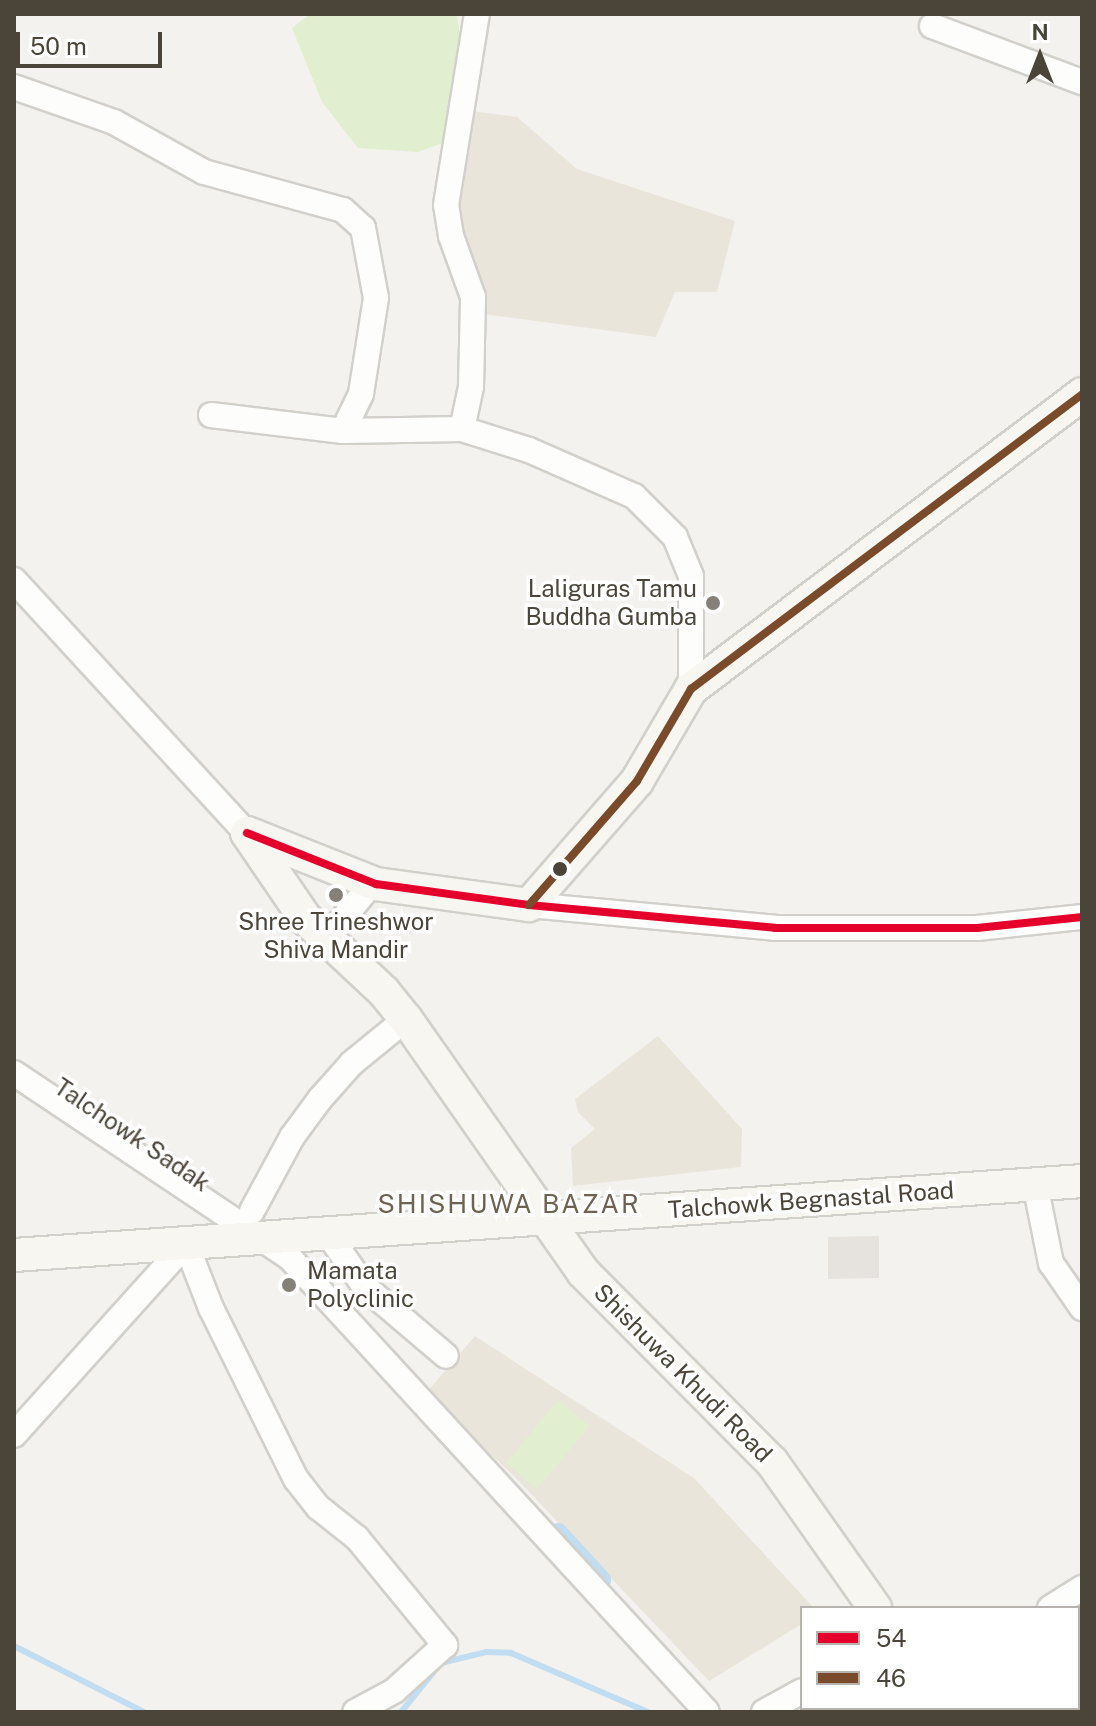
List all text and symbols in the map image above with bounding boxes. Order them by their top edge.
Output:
scale bar [20,16,166,66]
north arrow [1000,16,1080,96]
text: N [1031,19,1049,45]
text: 50 m [30,32,87,60]
place label: Laliguras Tamu Buddha Gumba [525,575,697,631]
marker: Laliguras Tamu Buddha Gumba [704,594,722,612]
unlabelled marker [552,861,568,877]
marker: Shree Trineshwor Shiva Mandir [327,886,345,904]
place label: Shree Trineshwor Shiva Mandir [238,908,434,964]
street label: Talchowk Sadak [49,1072,215,1198]
street label: Talchowk Begnastal Road [667,1176,955,1224]
district label: SHISHUWA BAZAR [377,1188,641,1220]
place label: Mamata Polyclinic [307,1257,414,1313]
marker: Mamata Polyclinic [278,1274,300,1296]
street label: Shishuwa Khudi Road [588,1278,778,1468]
legend [800,1606,1080,1710]
text: 54 [876,1624,906,1652]
text: 46 [876,1664,906,1692]

